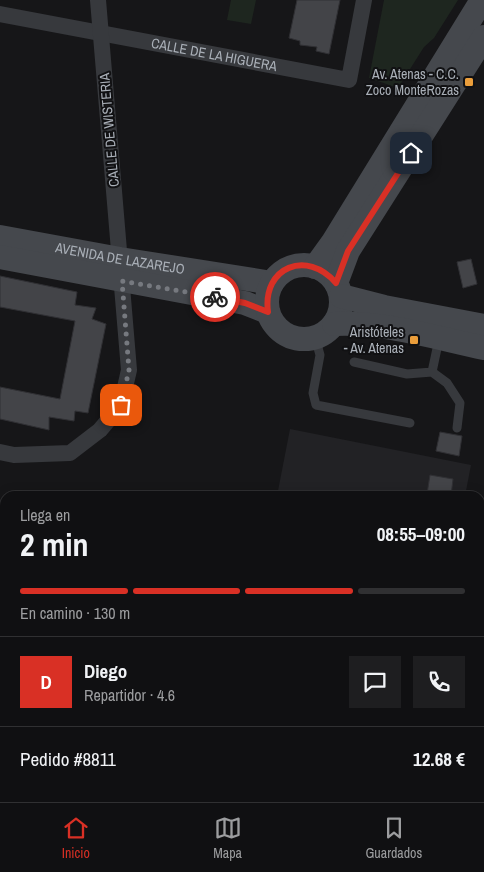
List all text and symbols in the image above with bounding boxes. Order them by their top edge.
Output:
street label: CALLE DE LA HIGUERA [150,34,279,75]
place label: Av. Atenas - C.C. Zoco MonteRozas [366,65,459,99]
street label: CALLE DE WISTERIA [95,72,123,188]
marker: Av. Atenas - C.C. Zoco MonteRozas [463,76,475,88]
pin [390,132,432,174]
icon: home [397,139,425,167]
street label: AVENIDA DE LAZAREJO [53,238,186,278]
courier [190,272,240,322]
icon: bike [201,283,229,311]
place label: Aristóteles - Av. Atenas [344,323,404,357]
marker: Aristóteles - Av. Atenas [408,334,420,346]
pin [100,384,142,426]
icon: bag [107,391,135,419]
text: Llega en [20,504,70,526]
text: 08:55–09:00 [377,521,465,547]
text: 2 min [20,523,89,566]
text: En camino · 130 m [20,602,130,624]
button: chat [349,656,401,708]
button: phone [413,656,465,708]
text: Diego [84,658,127,684]
text: D [40,669,52,695]
text: Repartidor · 4.6 [84,684,175,706]
text: Pedido #8811 [20,746,116,772]
text: 12.68 € [413,746,465,772]
tab: Inicio [62,814,90,862]
tab: Mapa [213,814,242,862]
tab: Guardados [365,814,422,862]

